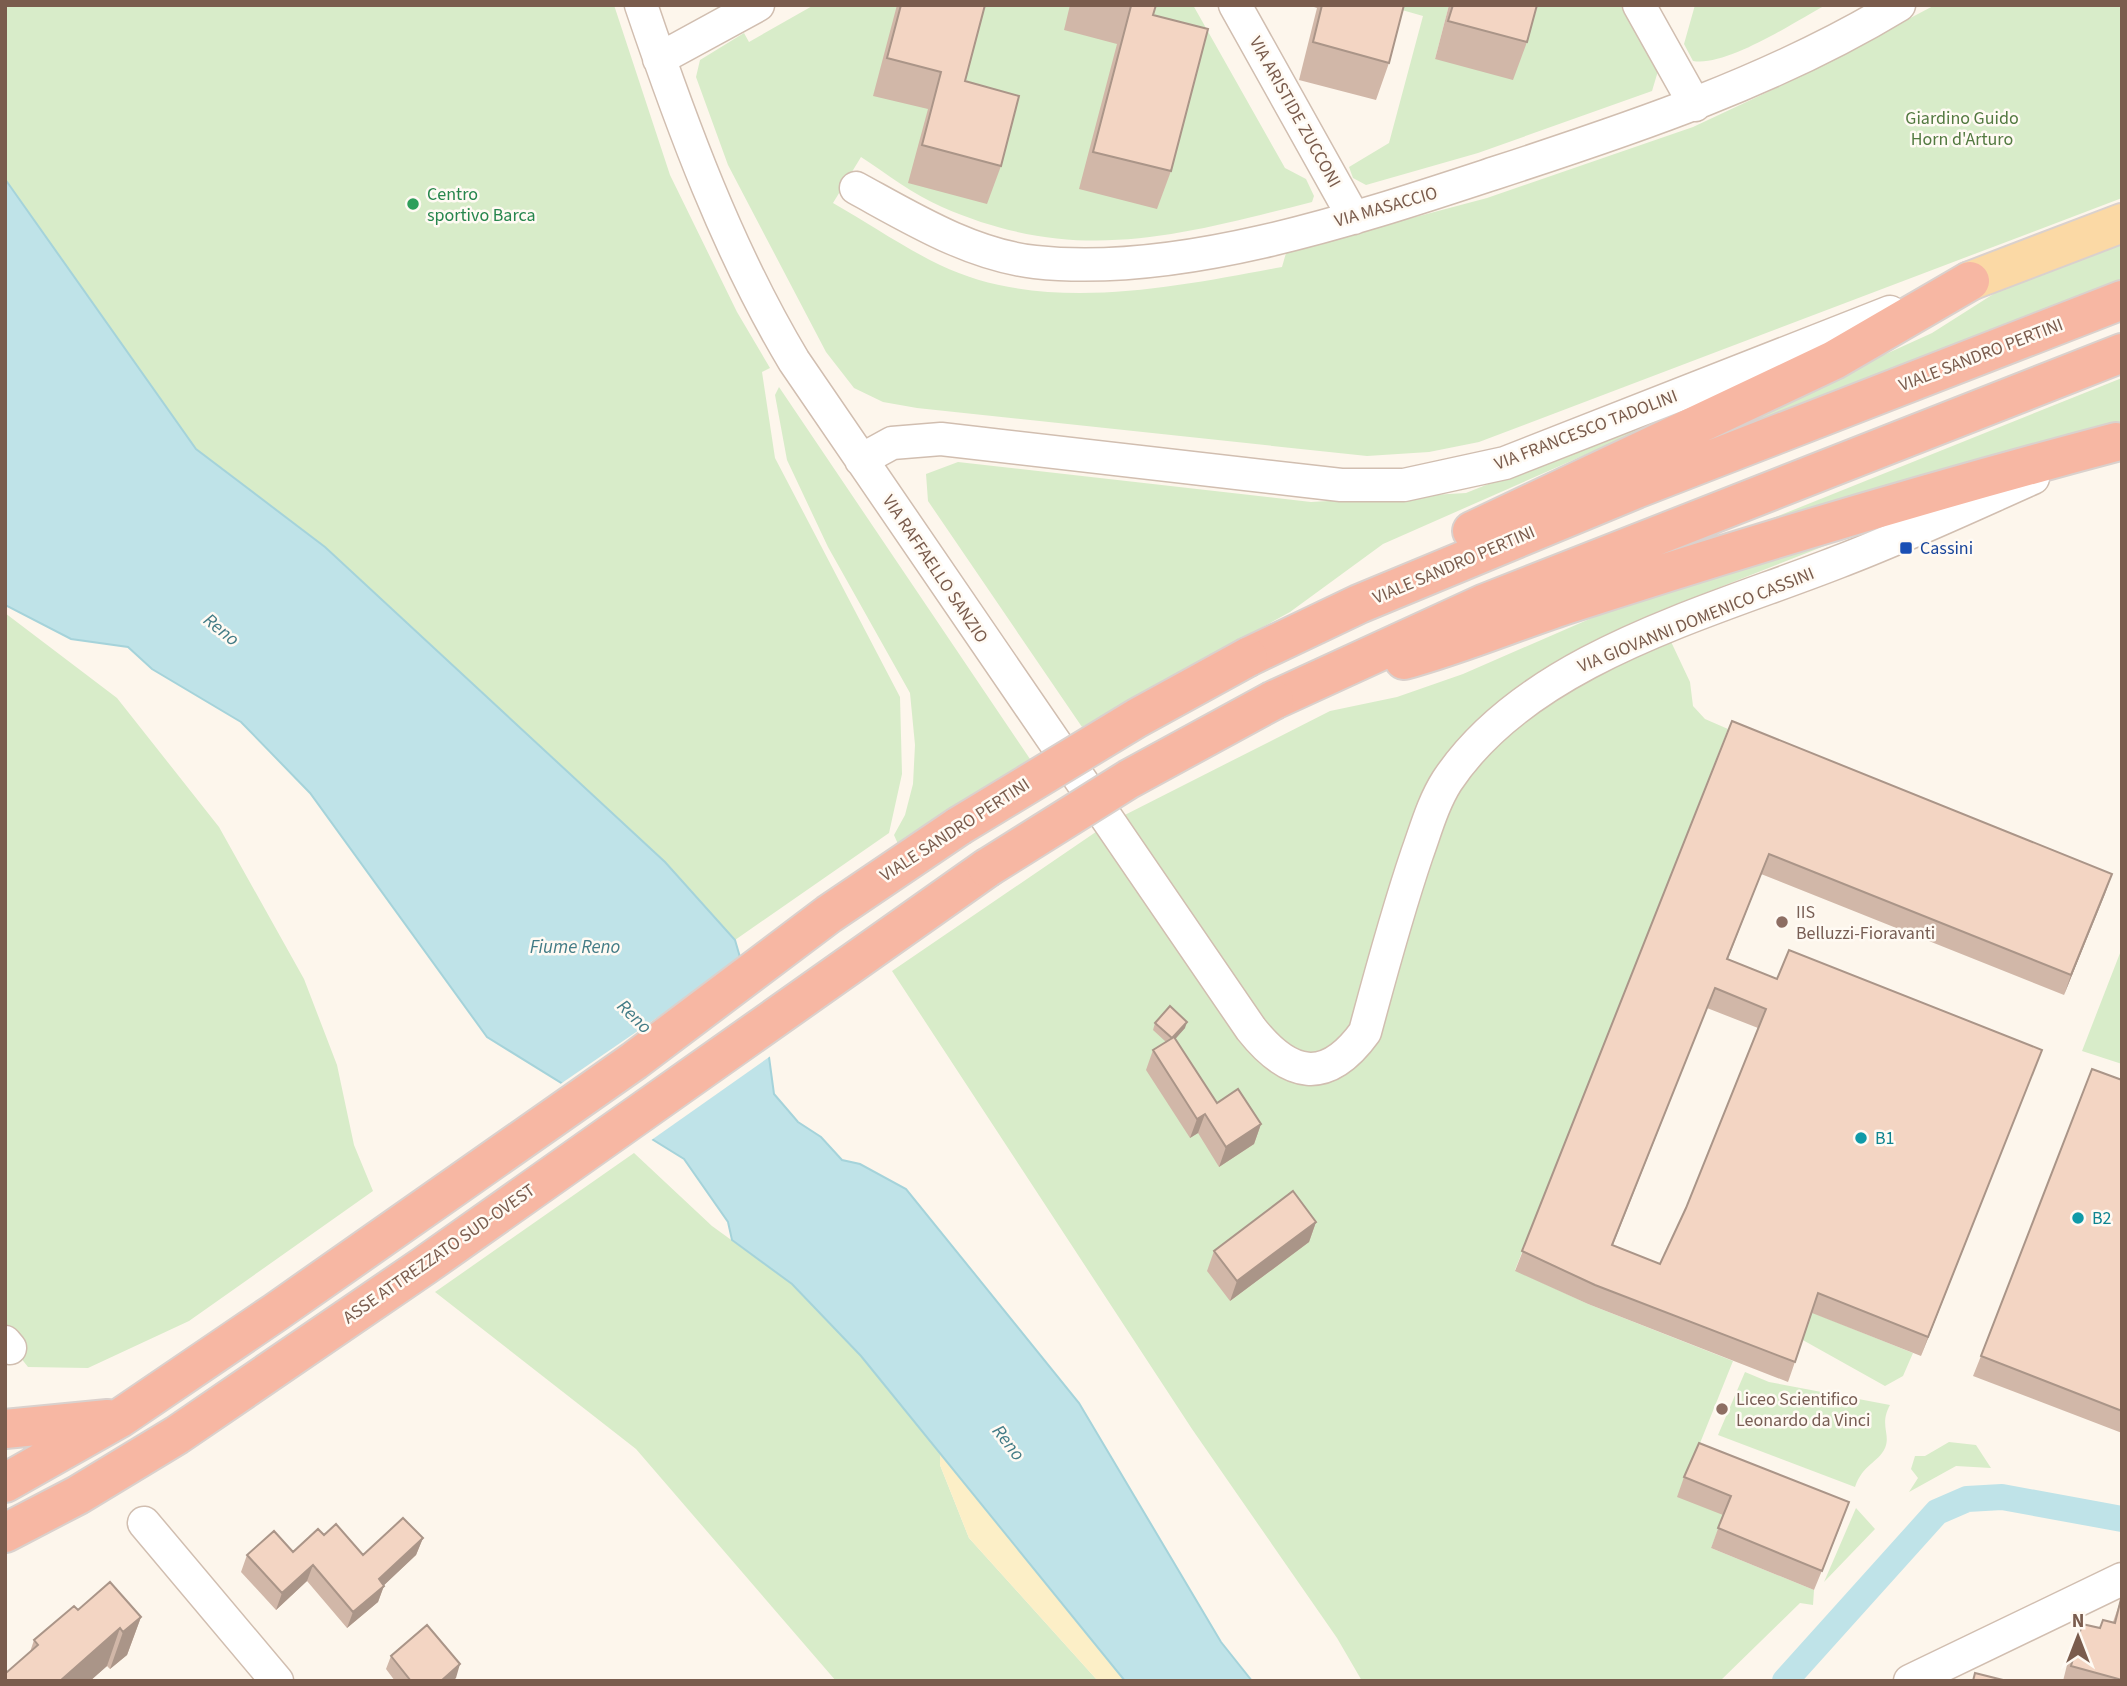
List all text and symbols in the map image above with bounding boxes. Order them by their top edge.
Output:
street label: VIA ARISTIDE ZUCCONI [1243,32,1347,192]
park label: Giardino Guido Horn d'Arturo [1905,106,2019,152]
street label: VIA MASACCIO [1332,180,1441,234]
place label: Centro sportivo Barca [427,182,536,228]
marker: Centro sportivo Barca [405,196,421,212]
street label: VIALE SANDRO PERTINI [1895,312,2067,398]
street label: VIA FRANCESCO TADOLINI [1491,384,1681,476]
street label: VIA RAFFAELLO SANZIO [876,490,994,648]
street label: VIALE SANDRO PERTINI [1369,520,1539,610]
place label: Cassini [1920,536,1973,561]
marker: Cassini [1898,540,1914,556]
street label: VIA GIOVANNI DOMENICO CASSINI [1574,561,1818,679]
water label: Reno [197,607,245,653]
street label: VIALE SANDRO PERTINI [875,772,1035,888]
place label: IIS Belluzzi-Fioravanti [1796,900,1935,946]
marker: IIS Belluzzi-Fioravanti [1774,914,1790,930]
water label: Fiume Reno [530,934,621,961]
water label: Reno [611,994,658,1040]
place label: B1 [1875,1126,1895,1151]
marker: B1 [1853,1130,1869,1146]
street label: ASSE ATTREZZATO SUD-OVEST [338,1178,540,1330]
place label: B2 [2092,1206,2112,1231]
marker: B2 [2070,1210,2086,1226]
place label: Liceo Scientifico Leonardo da Vinci [1736,1387,1870,1433]
marker: Liceo Scientifico Leonardo da Vinci [1714,1401,1730,1417]
water label: Reno [985,1419,1031,1467]
north arrow [2043,1602,2113,1672]
text: N [2072,1608,2084,1635]

